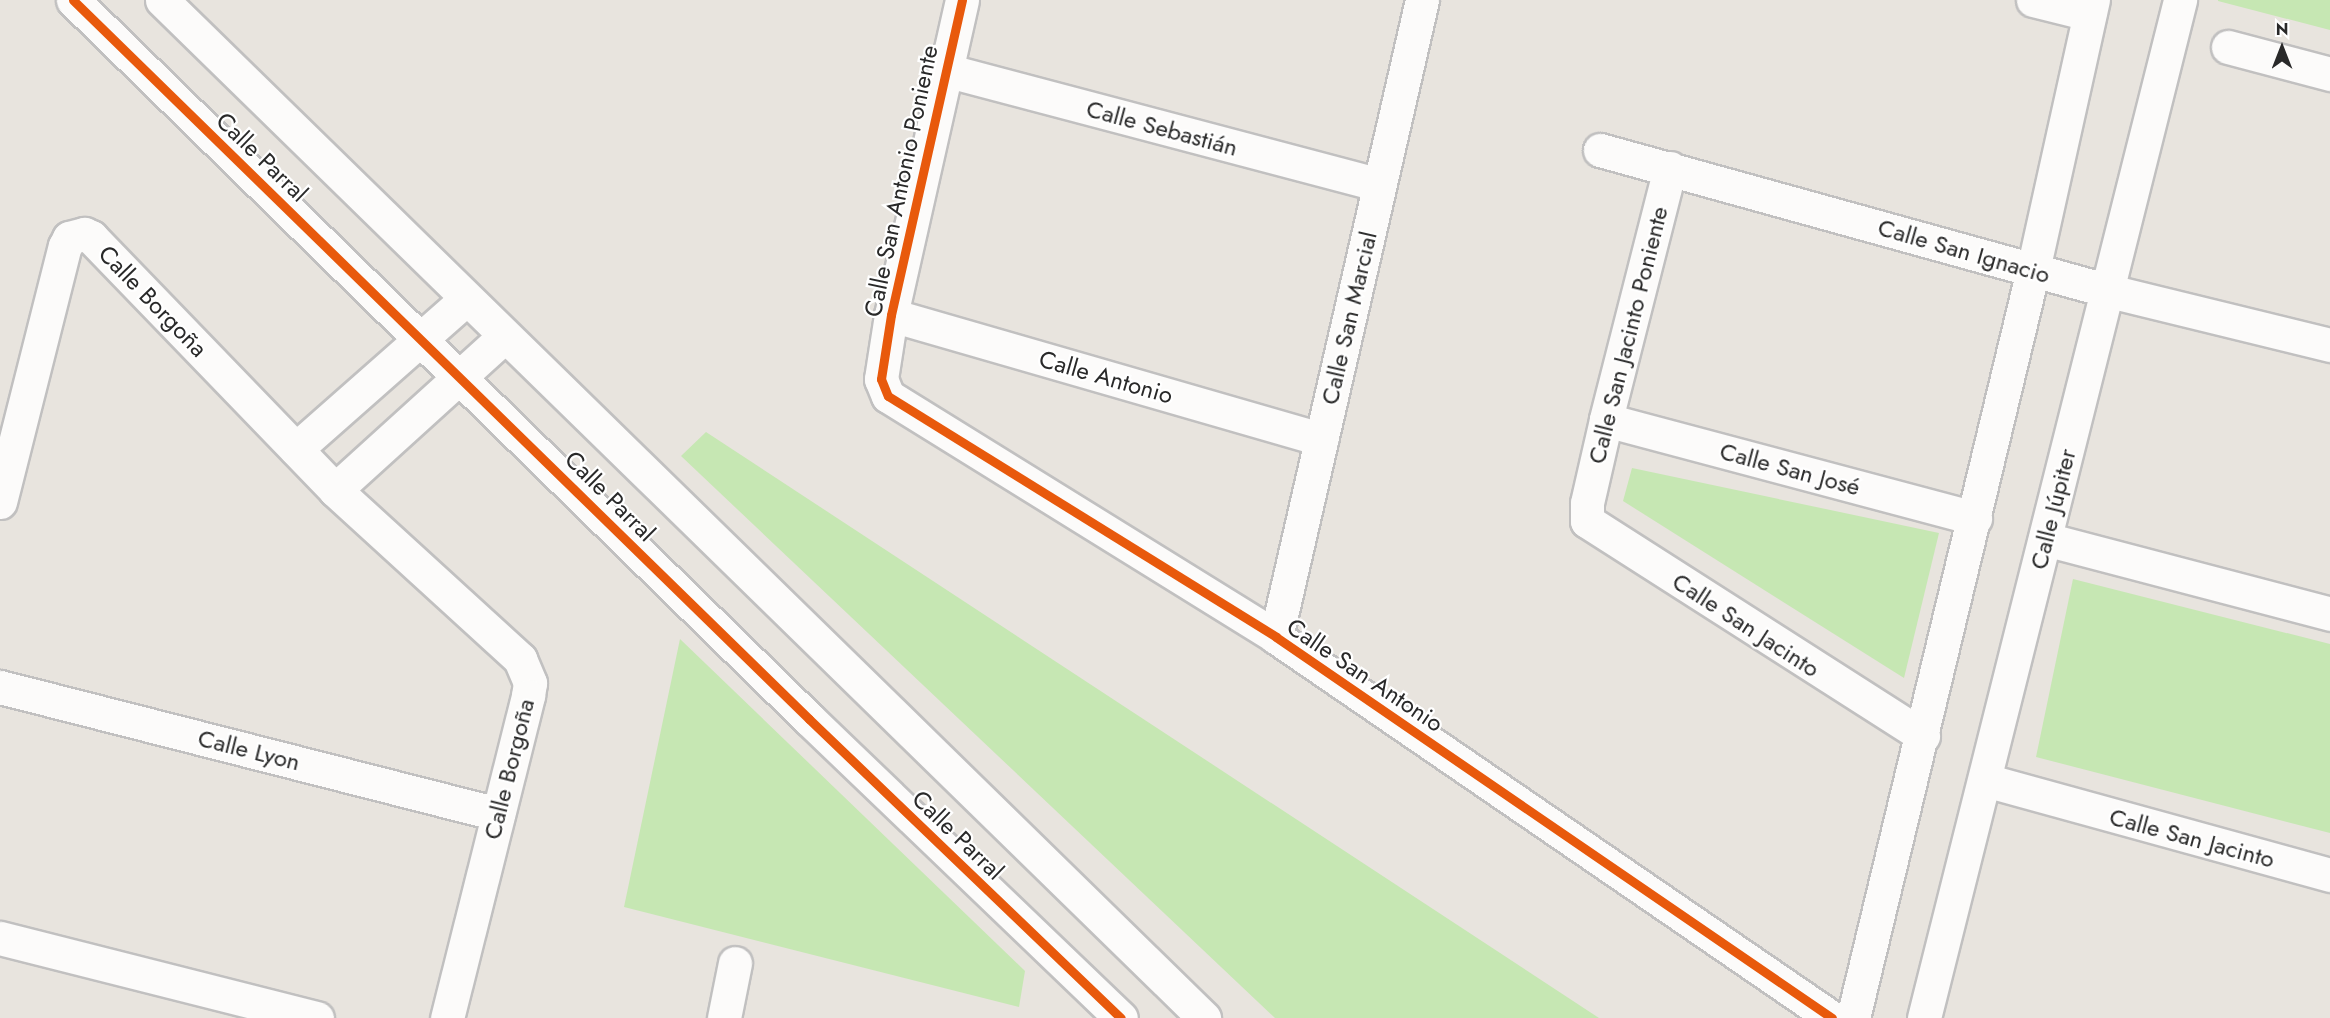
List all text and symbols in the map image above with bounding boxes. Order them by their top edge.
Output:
north arrow [2252,18,2312,78]
text: N [2276,18,2288,41]
street label: Calle San Antonio Poniente [858,43,944,319]
street label: Calle Sebastián [1083,94,1241,162]
street label: Calle Parral [210,106,314,208]
street label: Calle San Jacinto Poniente [1582,203,1674,467]
street label: Calle San Ignacio [1875,213,2053,289]
street label: Calle San Marcial [1315,229,1383,407]
street label: Calle Borgoña [93,239,213,363]
street label: Calle Antonio [1036,344,1176,410]
street label: Calle San José [1717,436,1863,502]
street label: Calle Parral [559,445,661,547]
street label: Calle Júpiter [2024,446,2082,572]
street label: Calle San Jacinto [1667,567,1825,683]
street label: Calle San Antonio [1281,612,1449,738]
street label: Calle Borgoña [478,696,540,842]
street label: Calle Lyon [195,723,303,777]
street label: Calle Parral [906,784,1010,886]
street label: Calle San Jacinto [2106,802,2278,874]

